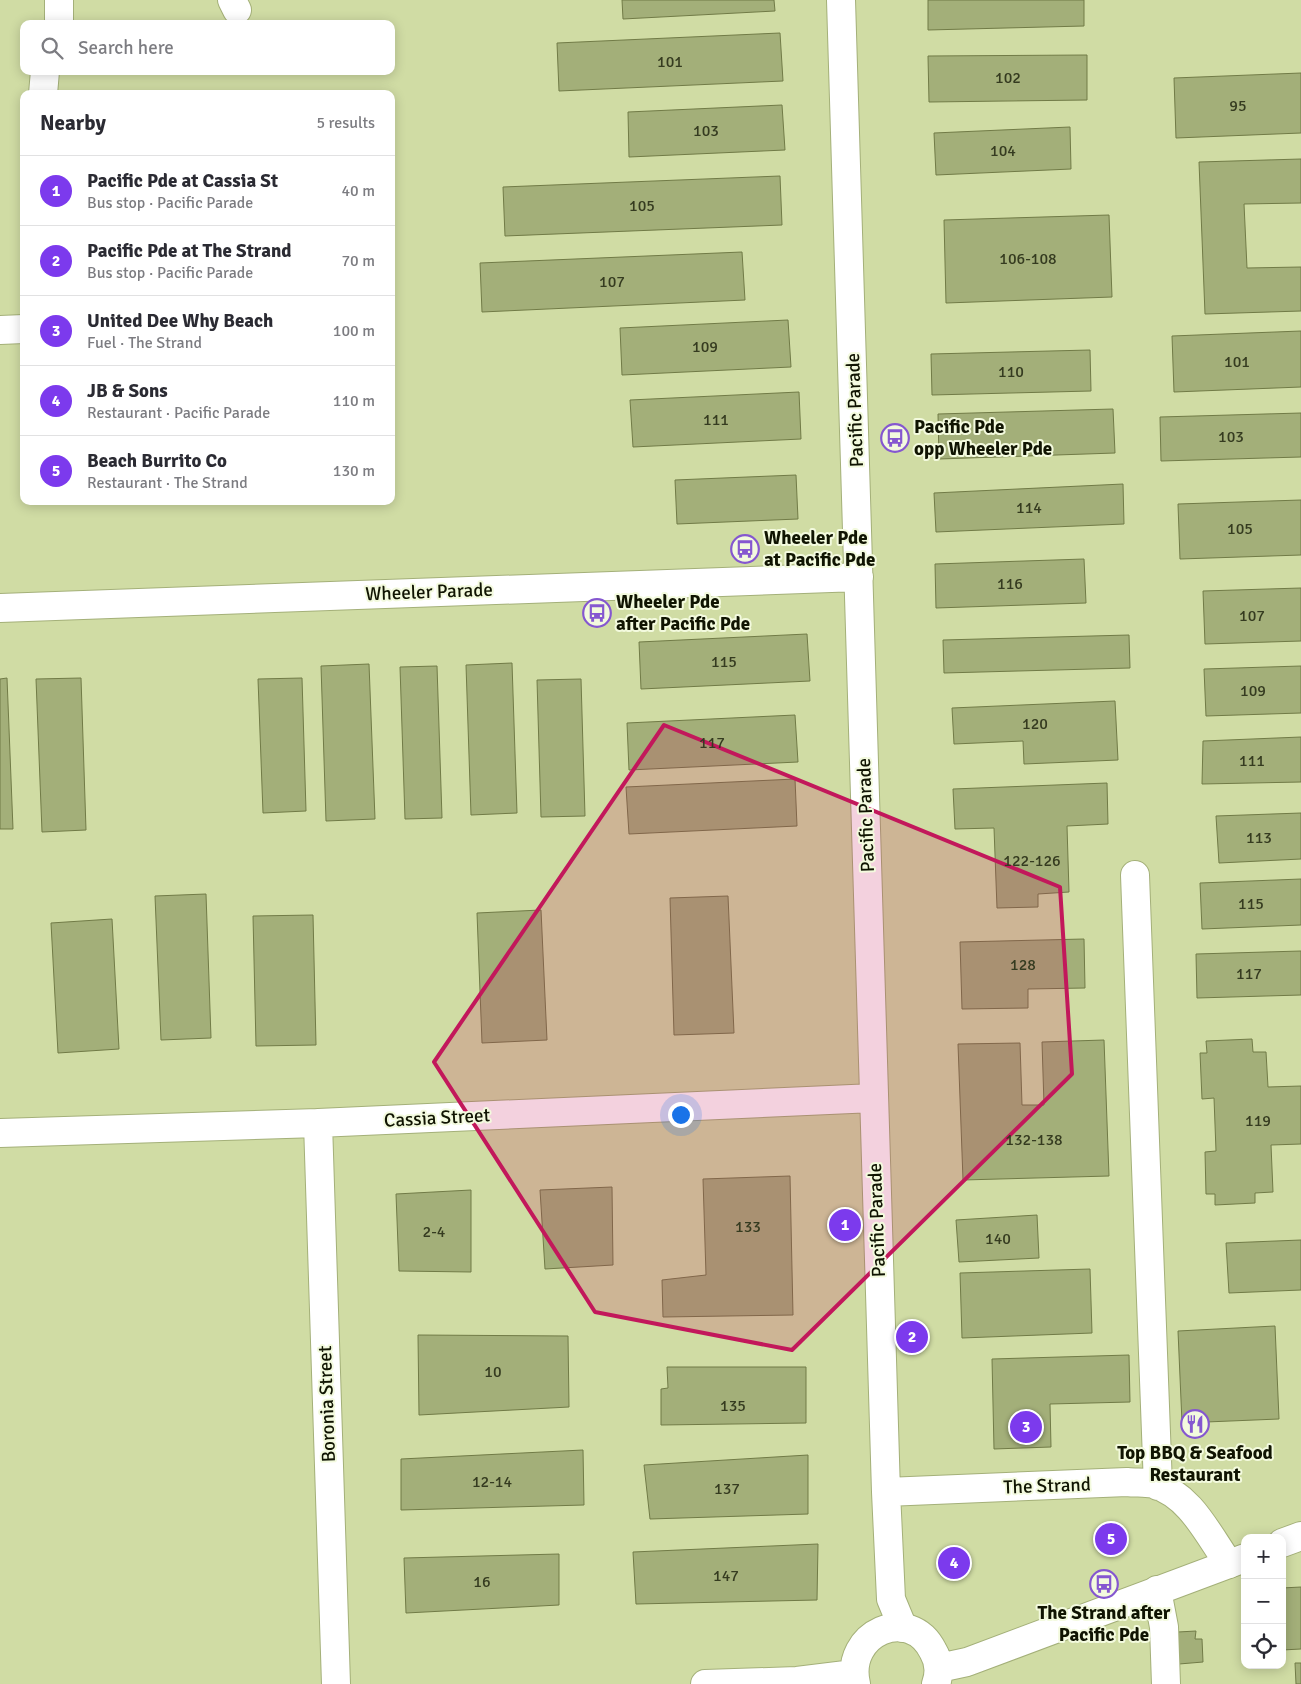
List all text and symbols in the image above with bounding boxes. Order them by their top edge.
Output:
search box [20,20,395,75]
icon: search [38,34,66,62]
text: Search here [78,36,174,60]
house number: 101 [657,52,683,72]
house number: 102 [995,68,1021,88]
house number: 95 [1229,96,1247,116]
text: Nearby [40,110,106,136]
text: 5 results [316,113,375,133]
house number: 103 [693,121,719,141]
house number: 104 [990,141,1016,161]
text: Pacific Pde at Cassia St [87,169,278,193]
text: 1 [52,181,60,201]
text: 40 m [341,181,375,201]
text: Bus stop · Pacific Parade [87,193,253,213]
house number: 105 [629,196,655,216]
text: Pacific Pde at The Strand [87,239,292,263]
house number: 106-108 [999,249,1057,269]
text: 2 [52,251,60,271]
text: 70 m [341,251,375,271]
text: Bus stop · Pacific Parade [87,263,253,283]
house number: 107 [599,272,625,292]
text: United Dee Why Beach [87,309,273,333]
text: 3 [52,321,60,341]
text: 100 m [333,321,375,341]
text: Fuel · The Strand [87,333,202,353]
house number: 109 [692,337,718,357]
street label: Pacific Parade [841,352,869,468]
house number: 101 [1224,352,1250,372]
house number: 110 [998,362,1024,382]
text: JB & Sons [87,379,168,403]
text: 4 [52,391,60,411]
text: 110 m [333,391,375,411]
text: Restaurant · Pacific Parade [87,403,270,423]
house number: 111 [703,410,729,430]
place label: Pacific Pde opp Wheeler Pde [914,415,1052,461]
bus stop icon: Pacific Pde opp Wheeler Pde [880,423,910,453]
house number: 103 [1218,427,1244,447]
text: Beach Burrito Co [87,449,227,473]
text: 5 [52,461,60,481]
text: 130 m [333,461,375,481]
text: Restaurant · The Strand [87,473,248,493]
house number: 114 [1016,498,1042,518]
house number: 105 [1227,519,1253,539]
place label: Wheeler Pde at Pacific Pde [764,526,875,572]
bus stop icon: Wheeler Pde at Pacific Pde [730,534,760,564]
house number: 116 [997,574,1023,594]
street label: Wheeler Parade [365,578,493,606]
place label: Wheeler Pde after Pacific Pde [616,590,750,636]
bus stop icon: Wheeler Pde after Pacific Pde [582,598,612,628]
house number: 107 [1239,606,1265,626]
house number: 115 [711,652,737,672]
house number: 109 [1240,681,1266,701]
house number: 120 [1022,714,1048,734]
house number: 117 [699,733,725,753]
house number: 111 [1239,751,1265,771]
street label: Pacific Parade [852,757,880,873]
house number: 113 [1246,828,1272,848]
house number: 122-126 [1003,851,1061,871]
house number: 115 [1238,894,1264,914]
house number: 128 [1010,955,1036,975]
house number: 117 [1236,964,1262,984]
your location [668,1102,694,1128]
street label: Cassia Street [383,1103,491,1133]
house number: 119 [1245,1111,1271,1131]
house number: 132-138 [1005,1130,1063,1150]
street label: Pacific Parade [863,1162,891,1278]
pin: 1 [829,1206,861,1244]
house number: 133 [735,1217,761,1237]
house number: 2-4 [423,1222,446,1242]
house number: 140 [985,1229,1011,1249]
pin: 2 [896,1318,928,1356]
street label: Boronia Street [313,1345,341,1463]
house number: 10 [484,1362,502,1382]
house number: 135 [720,1396,746,1416]
pin: 3 [1010,1408,1042,1446]
restaurant icon: Top BBQ & Seafood Restaurant [1180,1409,1210,1439]
place label: Top BBQ & Seafood Restaurant [1117,1441,1273,1487]
house number: 12-14 [472,1472,512,1492]
street label: The Strand [1003,1472,1091,1500]
house number: 137 [714,1479,740,1499]
pin: 5 [1095,1520,1127,1558]
map controls [1241,1534,1286,1669]
button: + [1241,1534,1286,1579]
pin: 4 [938,1544,970,1582]
house number: 147 [713,1566,739,1586]
bus stop icon: The Strand after Pacific Pde [1089,1569,1119,1599]
house number: 16 [473,1572,491,1592]
button: − [1241,1579,1286,1624]
place label: The Strand after Pacific Pde [1038,1601,1171,1647]
button: locate [1241,1624,1286,1669]

